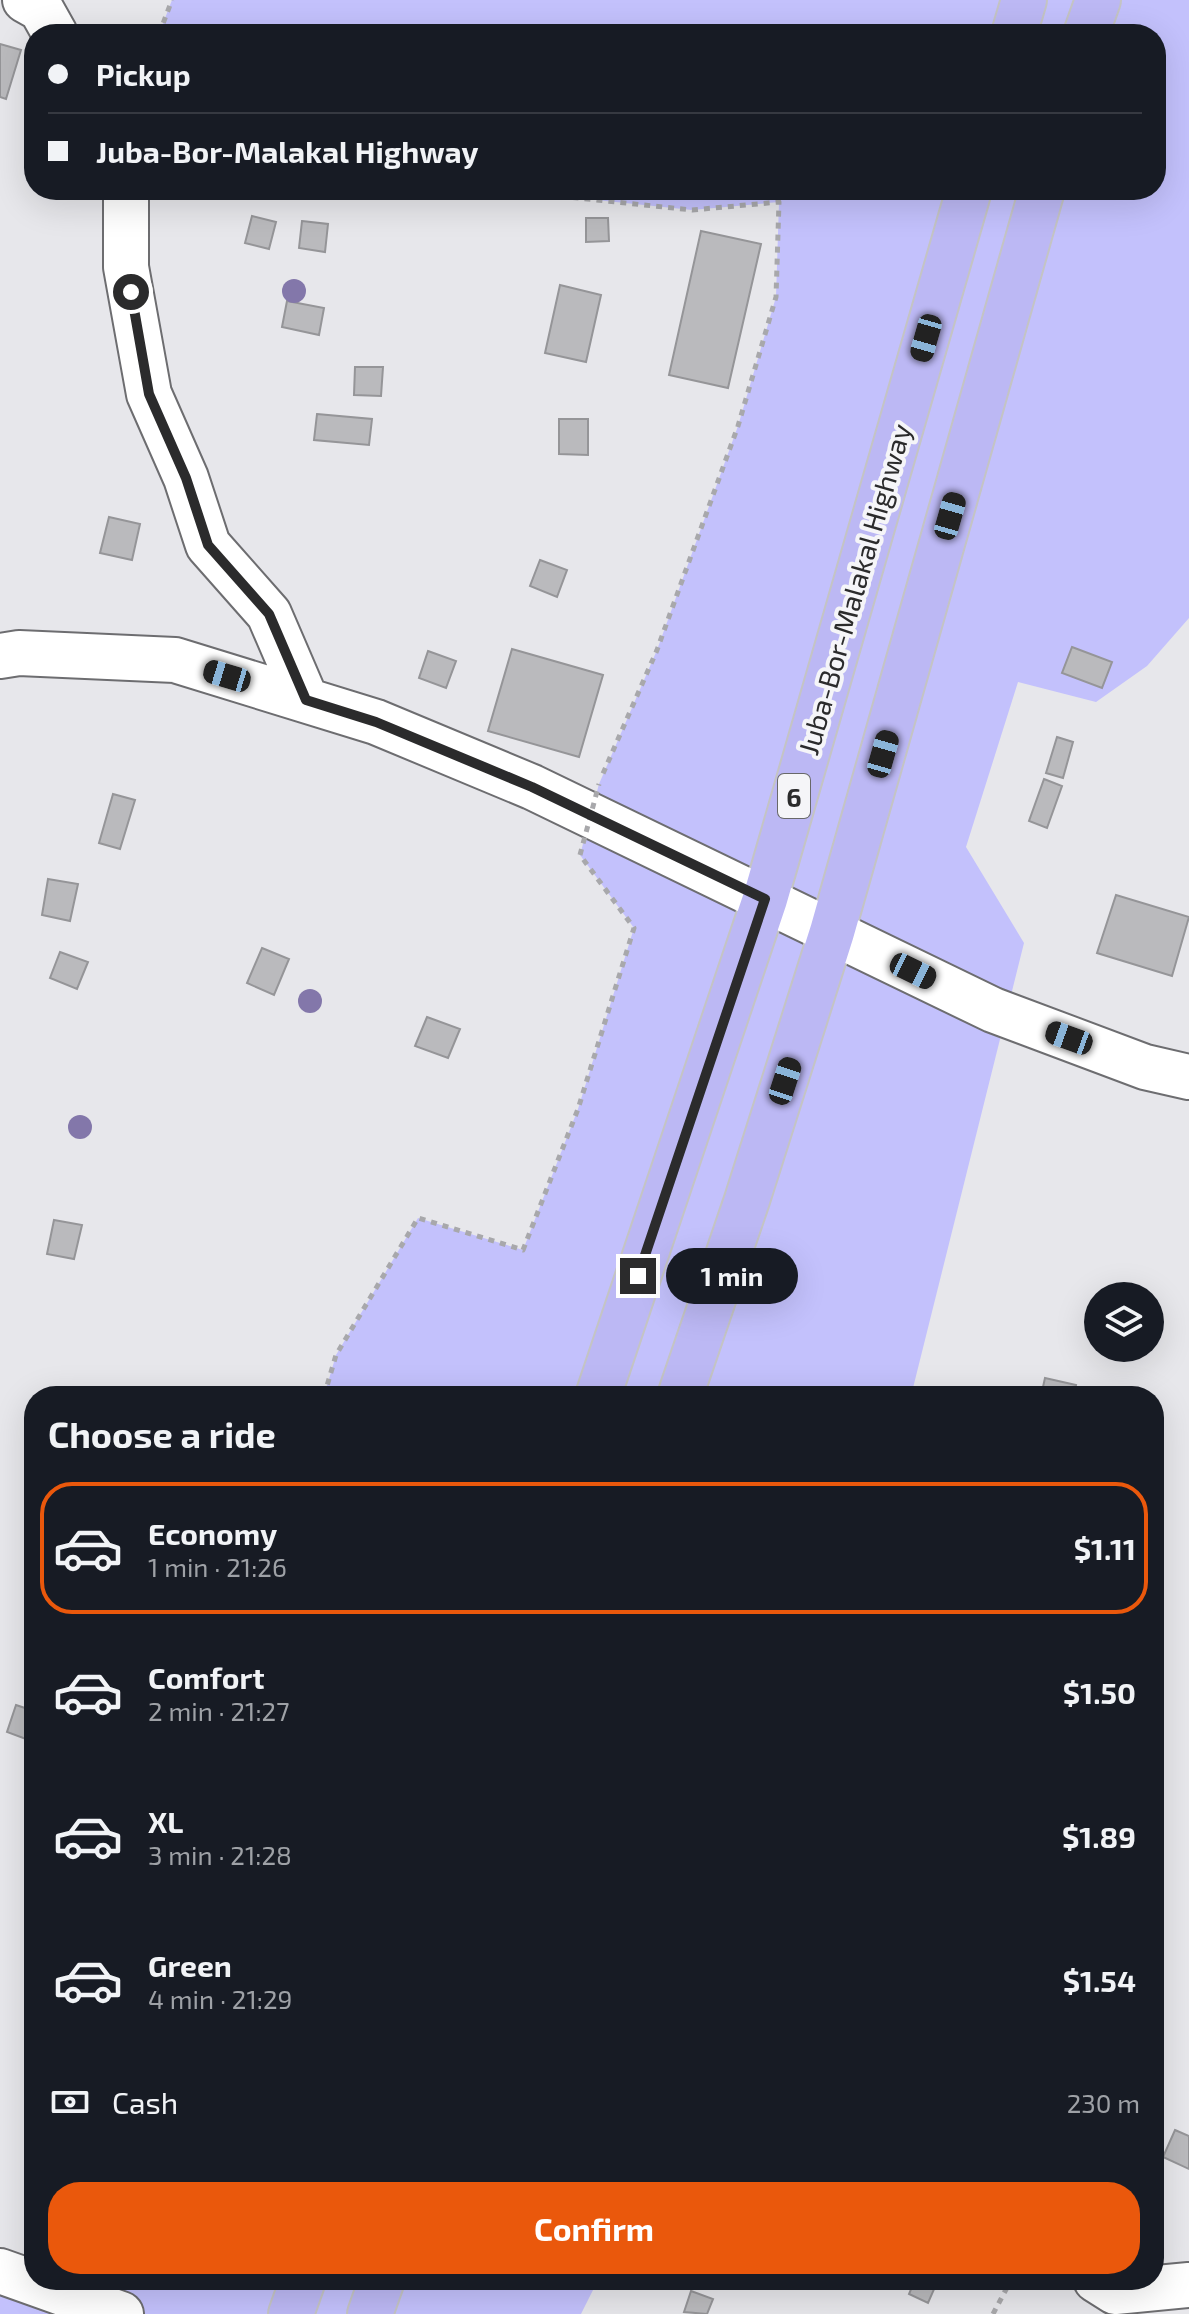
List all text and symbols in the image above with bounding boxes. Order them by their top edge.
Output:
text: Pickup [96,56,191,92]
text: Juba-Bor-Malakal Highway [96,133,479,169]
route start [113,274,149,310]
car [908,312,944,364]
street label: Juba-Bor-Malakal Highway [790,419,918,759]
car [932,490,968,542]
car [201,658,253,694]
car [865,728,901,780]
road number: 6 [778,774,810,818]
car [886,950,940,992]
car [1042,1019,1096,1057]
car [766,1054,804,1108]
callout: 1 min [666,1248,798,1304]
route end [620,1258,656,1294]
text: 1 min [701,1260,763,1291]
map controls [1084,1282,1164,1362]
button: layers [1084,1282,1164,1362]
text: Choose a ride [48,1412,276,1455]
icon: car [52,1512,124,1584]
text: Economy [148,1515,277,1551]
text: $1.11 [1074,1530,1136,1566]
text: 1 min · 21:26 [148,1551,287,1582]
icon: car [52,1656,124,1728]
text: Comfort [148,1659,265,1695]
text: $1.50 [1063,1674,1136,1710]
text: 2 min · 21:27 [148,1695,290,1726]
icon: car [52,1800,124,1872]
text: XL [148,1803,183,1839]
text: $1.89 [1062,1818,1136,1854]
text: 3 min · 21:28 [148,1839,292,1870]
icon: car [52,1944,124,2016]
text: Green [148,1947,232,1983]
text: $1.54 [1063,1962,1136,1998]
text: 4 min · 21:29 [148,1983,292,2014]
icon: cash [48,2080,92,2124]
text: Cash [112,2084,178,2120]
text: 230 m [1067,2087,1140,2118]
button: Confirm [48,2182,1140,2274]

